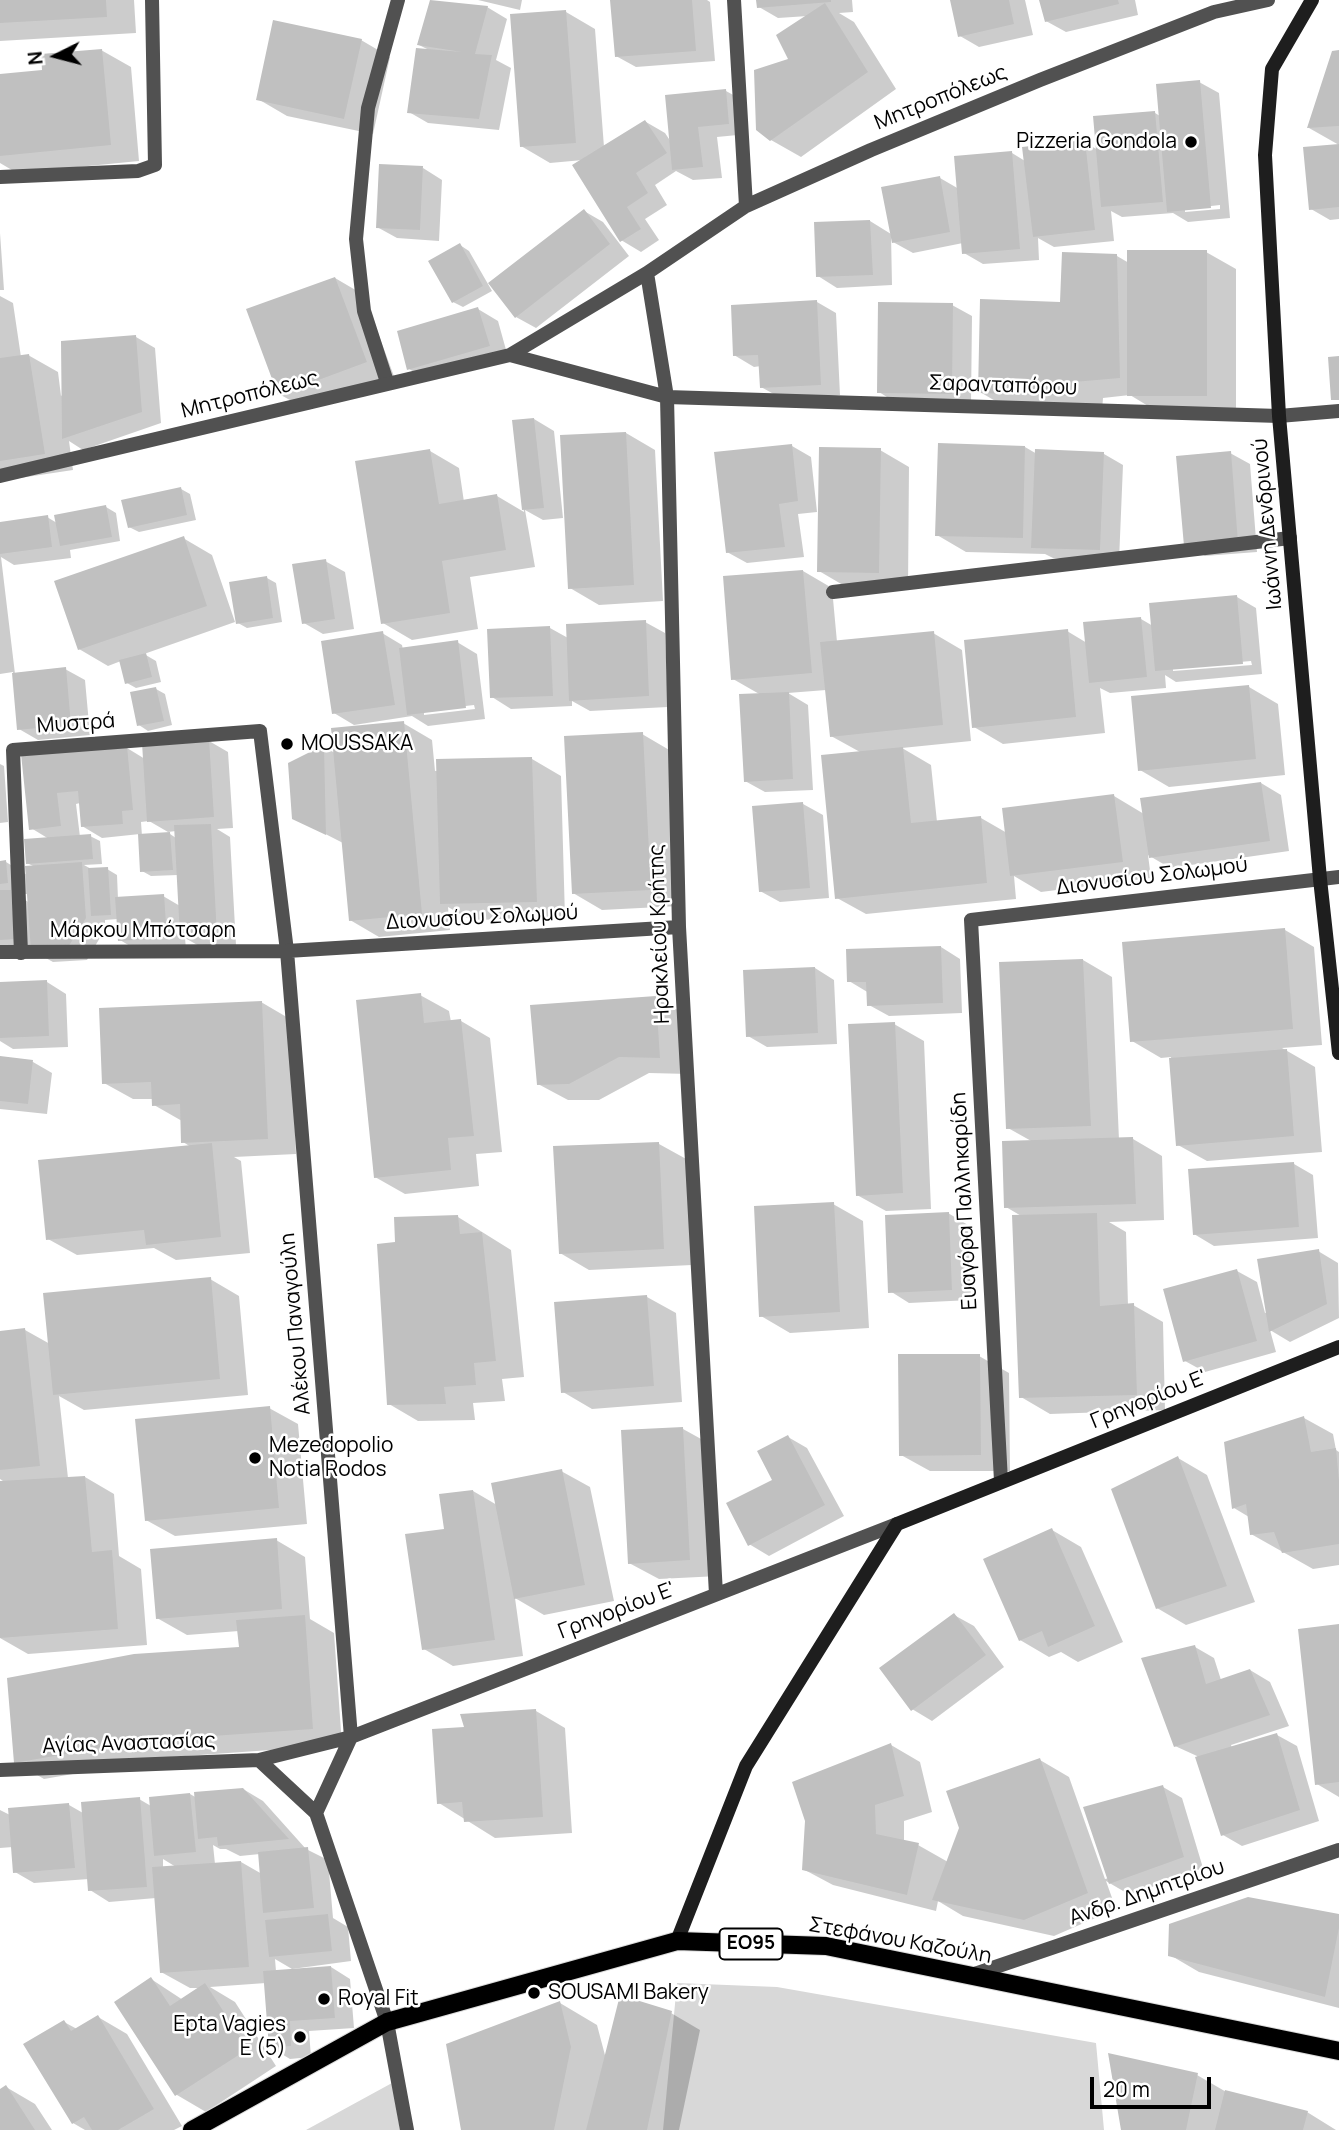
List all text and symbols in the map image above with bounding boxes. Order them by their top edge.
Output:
north arrow [21,21,91,91]
text: N [21,50,49,66]
street label: Μητροπόλεως [871,60,1011,136]
place label: Pizzeria Gondola [1016,129,1177,155]
marker: Pizzeria Gondola [1183,134,1199,150]
street label: Μητροπόλεως [179,366,321,424]
street label: Σαρανταπόρου [928,371,1078,401]
street label: Ιωάννη Δενδρινού [1248,437,1288,611]
street label: Μυστρά [36,709,116,739]
place label: MOUSSAKA [301,731,413,757]
marker: MOUSSAKA [279,736,295,752]
street label: Ηρακλείου Κρήτης [644,844,676,1024]
street label: Διονυσίου Σολωμού [1055,853,1249,901]
street label: Διονυσίου Σολωμού [385,900,579,936]
street label: Μάρκου Μπότσαρη [50,918,236,944]
street label: Ευαγόρα Παλληκαρίδη [947,1091,983,1311]
street label: Αλέκου Παναγούλη [275,1232,317,1416]
street label: Γρηγορίου Ε' [1087,1365,1211,1435]
place label: Mezedopolio Notia Rodos [269,1433,393,1483]
marker: Mezedopolio Notia Rodos [247,1450,263,1466]
street label: Γρηγορίου Ε' [555,1577,679,1645]
street label: Αγίας Αναστασίας [42,1728,216,1760]
street label: Ανδρ. Δημητρίου [1066,1855,1228,1931]
street label: Στεφάνου Καζούλη [807,1913,993,1969]
road number: ΕΟ95 [720,1928,782,1960]
place label: SOUSAMI Bakery [548,1980,709,2006]
marker: SOUSAMI Bakery [526,1985,542,2001]
place label: Royal Fit [338,1986,419,2012]
marker: Royal Fit [316,1991,332,2007]
place label: Epta Vagies E (5) [173,2012,286,2062]
marker: Epta Vagies E (5) [292,2029,308,2045]
scale bar [1094,2064,1215,2108]
text: 20 m [1103,2075,1150,2103]

